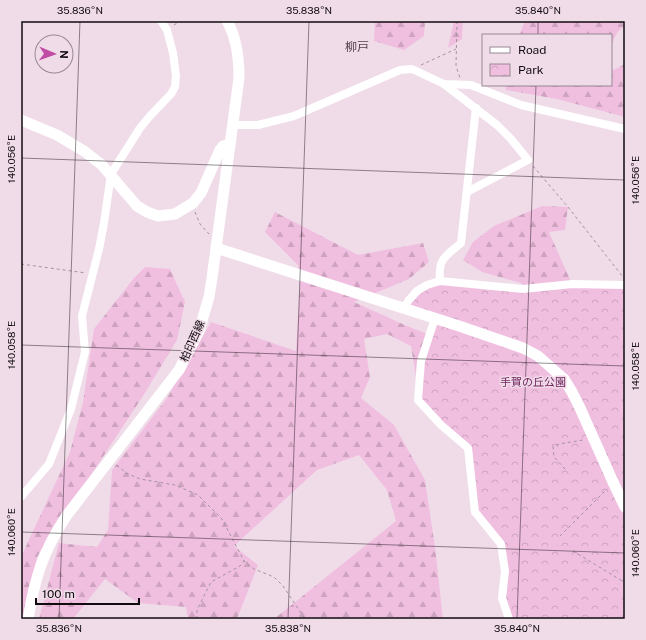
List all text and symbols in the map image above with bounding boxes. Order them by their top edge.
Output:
text: 35.836°N [57,4,103,16]
text: 35.838°N [286,4,332,16]
text: 35.840°N [515,4,561,16]
north arrow [34,34,74,74]
legend [482,34,612,86]
district label: 柳戸 [345,40,369,54]
text: Road [518,43,546,57]
text: N [58,50,70,59]
text: Park [518,63,544,77]
text: 140.056°E [5,135,17,183]
text: 140.056°E [629,156,641,204]
street label: 柏印西線 [178,318,206,364]
text: 140.058°E [5,321,17,369]
text: 140.058°E [629,342,641,390]
park label: 手賀の丘公園 [500,376,566,388]
text: 140.060°E [5,508,17,556]
text: 140.060°E [629,529,641,577]
scale bar [36,580,139,606]
text: 100 m [42,587,75,601]
text: 35.836°N [36,622,82,634]
text: 35.838°N [265,622,311,634]
text: 35.840°N [494,622,540,634]

